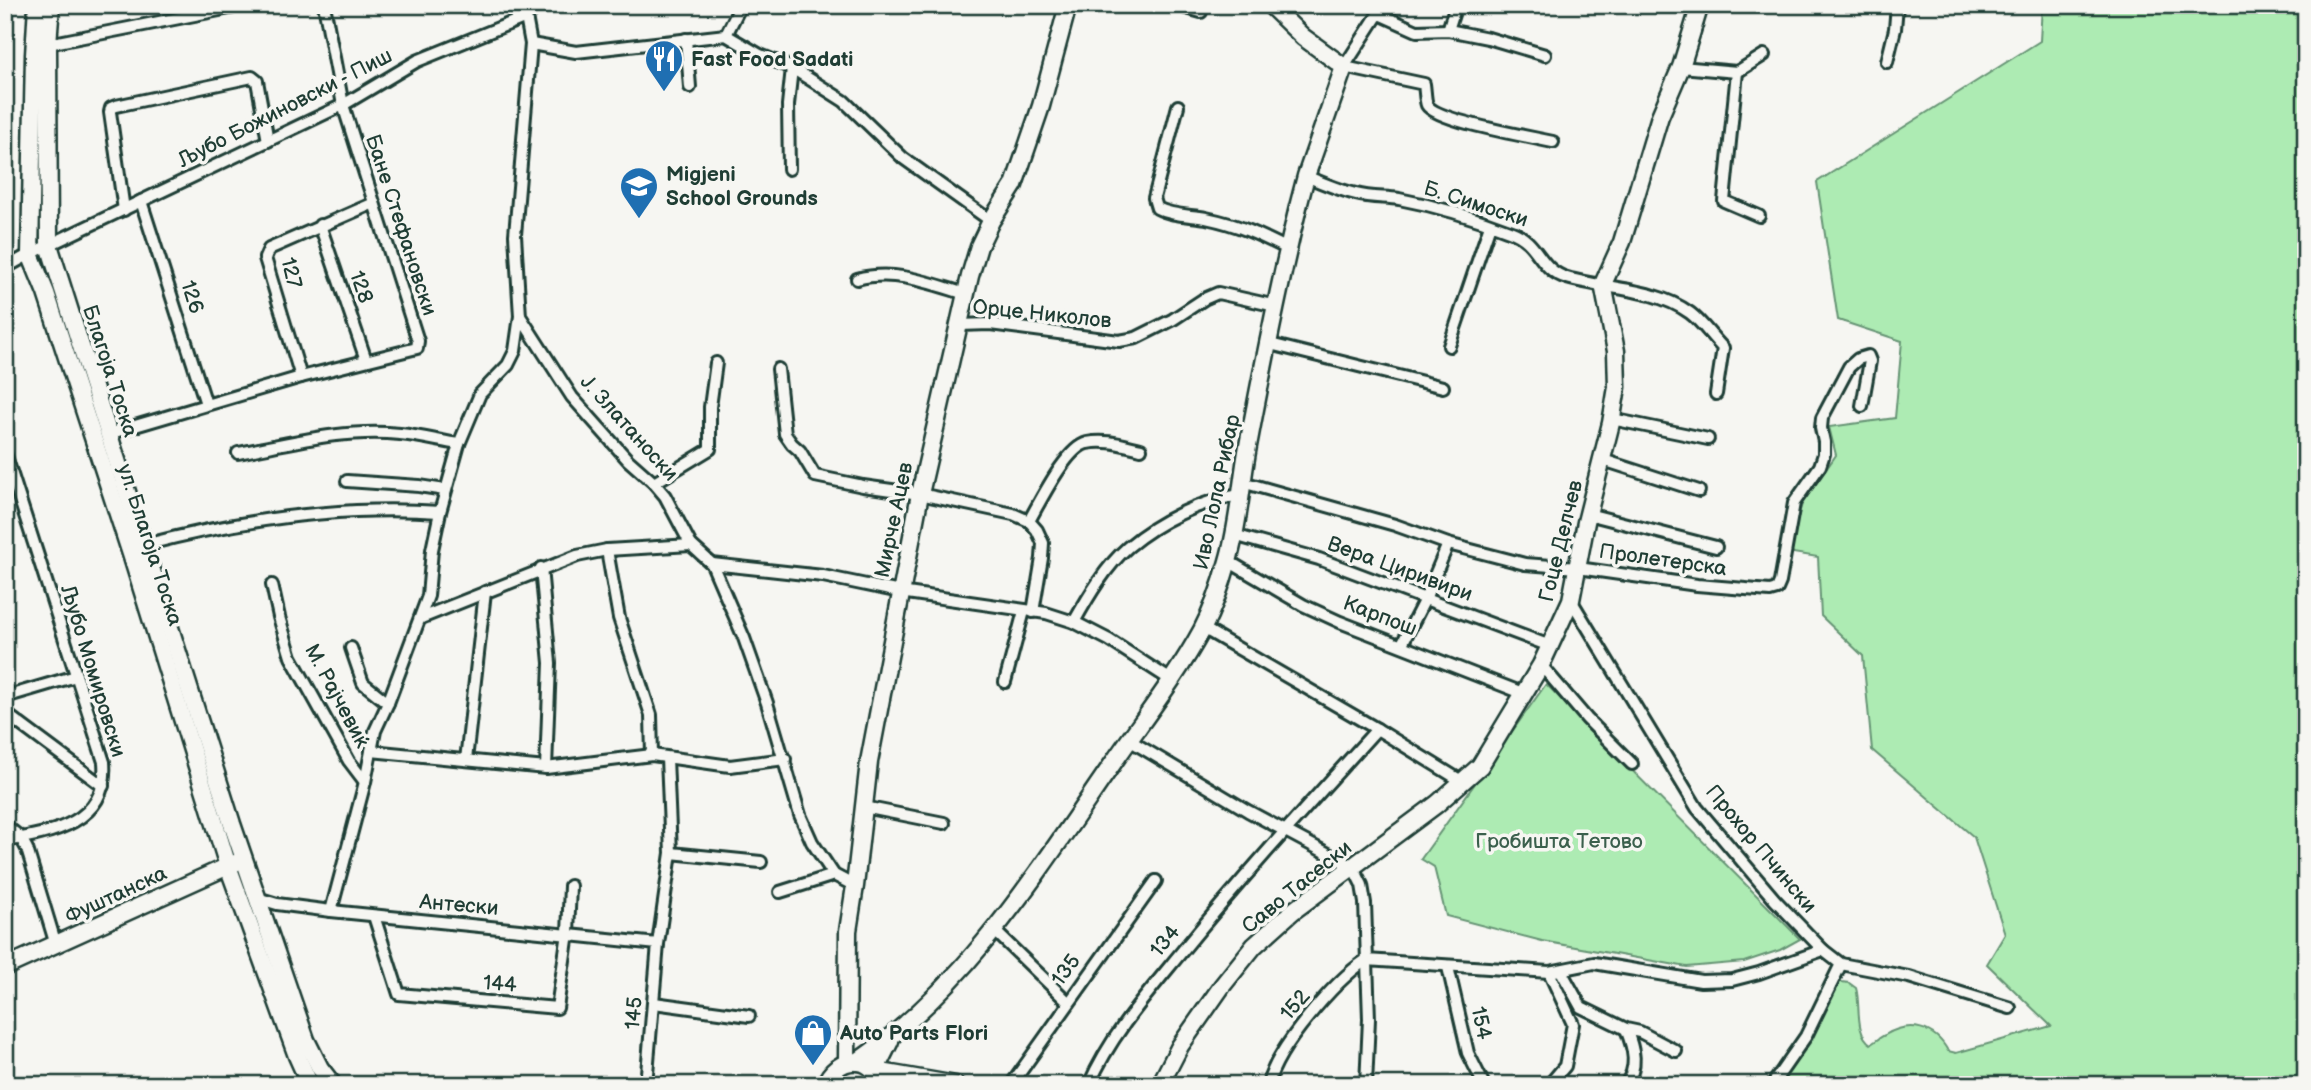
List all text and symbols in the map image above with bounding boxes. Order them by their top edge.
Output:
restaurant icon: Fast Food Sadati [643,38,685,93]
street label: Љубо Божиновски - Пиш [173,43,396,173]
place label: Fast Food Sadati [691,47,853,72]
street label: Бане Стефановски [360,131,442,319]
place label: Migjeni School Grounds [666,162,818,211]
school or university icon: Migjeni School Grounds [618,165,660,220]
street label: Б. Симоски [1421,175,1531,233]
street label: 127 [275,255,307,292]
street label: 128 [344,267,378,307]
street label: 126 [175,277,209,317]
street label: Орце Николов [971,294,1113,334]
street label: Благоја Тоска [77,302,143,441]
street label: Ј. Златаноски [575,370,683,486]
street label: Иво Лола Рибар [1188,412,1246,572]
street label: Мирче Ацев [870,460,918,580]
street label: ул. Благоја Тоска [112,461,188,630]
street label: Гоце Делчев [1534,478,1588,604]
street label: Вера Циривири [1324,531,1476,607]
street label: Пролетерска [1597,539,1729,581]
street label: Љубо Момировски [55,581,131,760]
street label: Карпош [1340,591,1420,641]
street label: М. Рајчевиќ [299,640,375,752]
street label: Прохор Пчински [1700,780,1822,918]
park label: Гробишта Тетово [1475,829,1643,854]
street label: Саво Тасески [1237,835,1357,939]
street label: Фуштанска [61,860,171,929]
street label: Антески [417,889,500,921]
street label: 134 [1145,920,1185,962]
street label: 135 [1046,949,1086,991]
street label: 144 [482,970,518,998]
street label: 152 [1275,984,1316,1025]
street label: 145 [620,995,648,1031]
street label: 154 [1465,1004,1497,1042]
shop icon: Auto Parts Flori [792,1012,834,1067]
place label: Auto Parts Flori [839,1021,988,1046]

